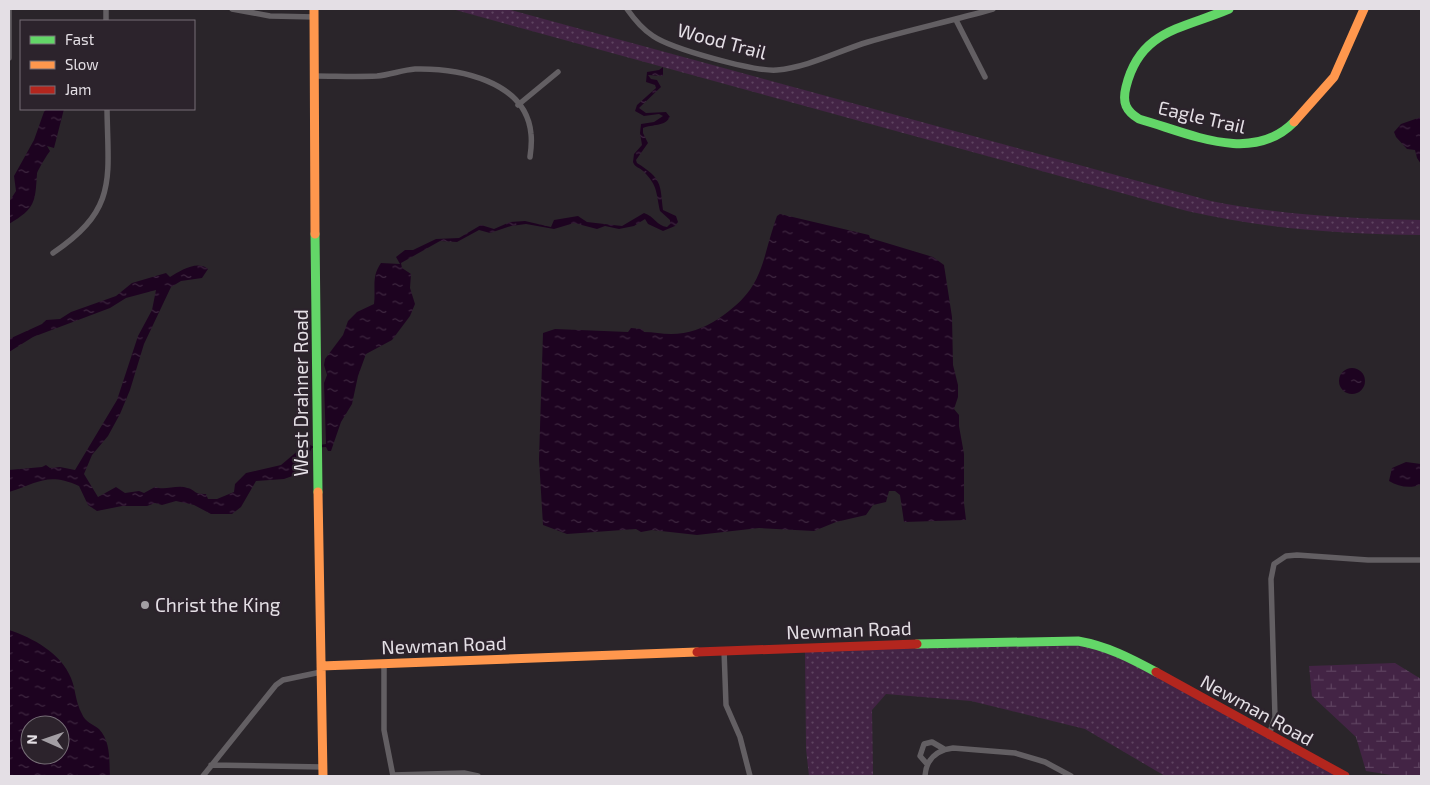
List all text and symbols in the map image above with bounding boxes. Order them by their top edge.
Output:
street label: Wood Trail [675,18,770,64]
legend [20,20,195,110]
text: Fast [65,30,95,48]
text: Slow [65,55,99,73]
text: Jam [65,80,91,98]
street label: Eagle Trail [1156,95,1248,138]
street label: West Drahner Road [289,309,312,477]
place label: Christ the King [155,593,281,616]
marker: Christ the King [139,599,151,611]
street label: Newman Road [786,616,912,643]
street label: Newman Road [381,631,507,658]
street label: Newman Road [1197,669,1318,750]
north arrow [20,715,70,765]
text: N [23,734,40,745]

